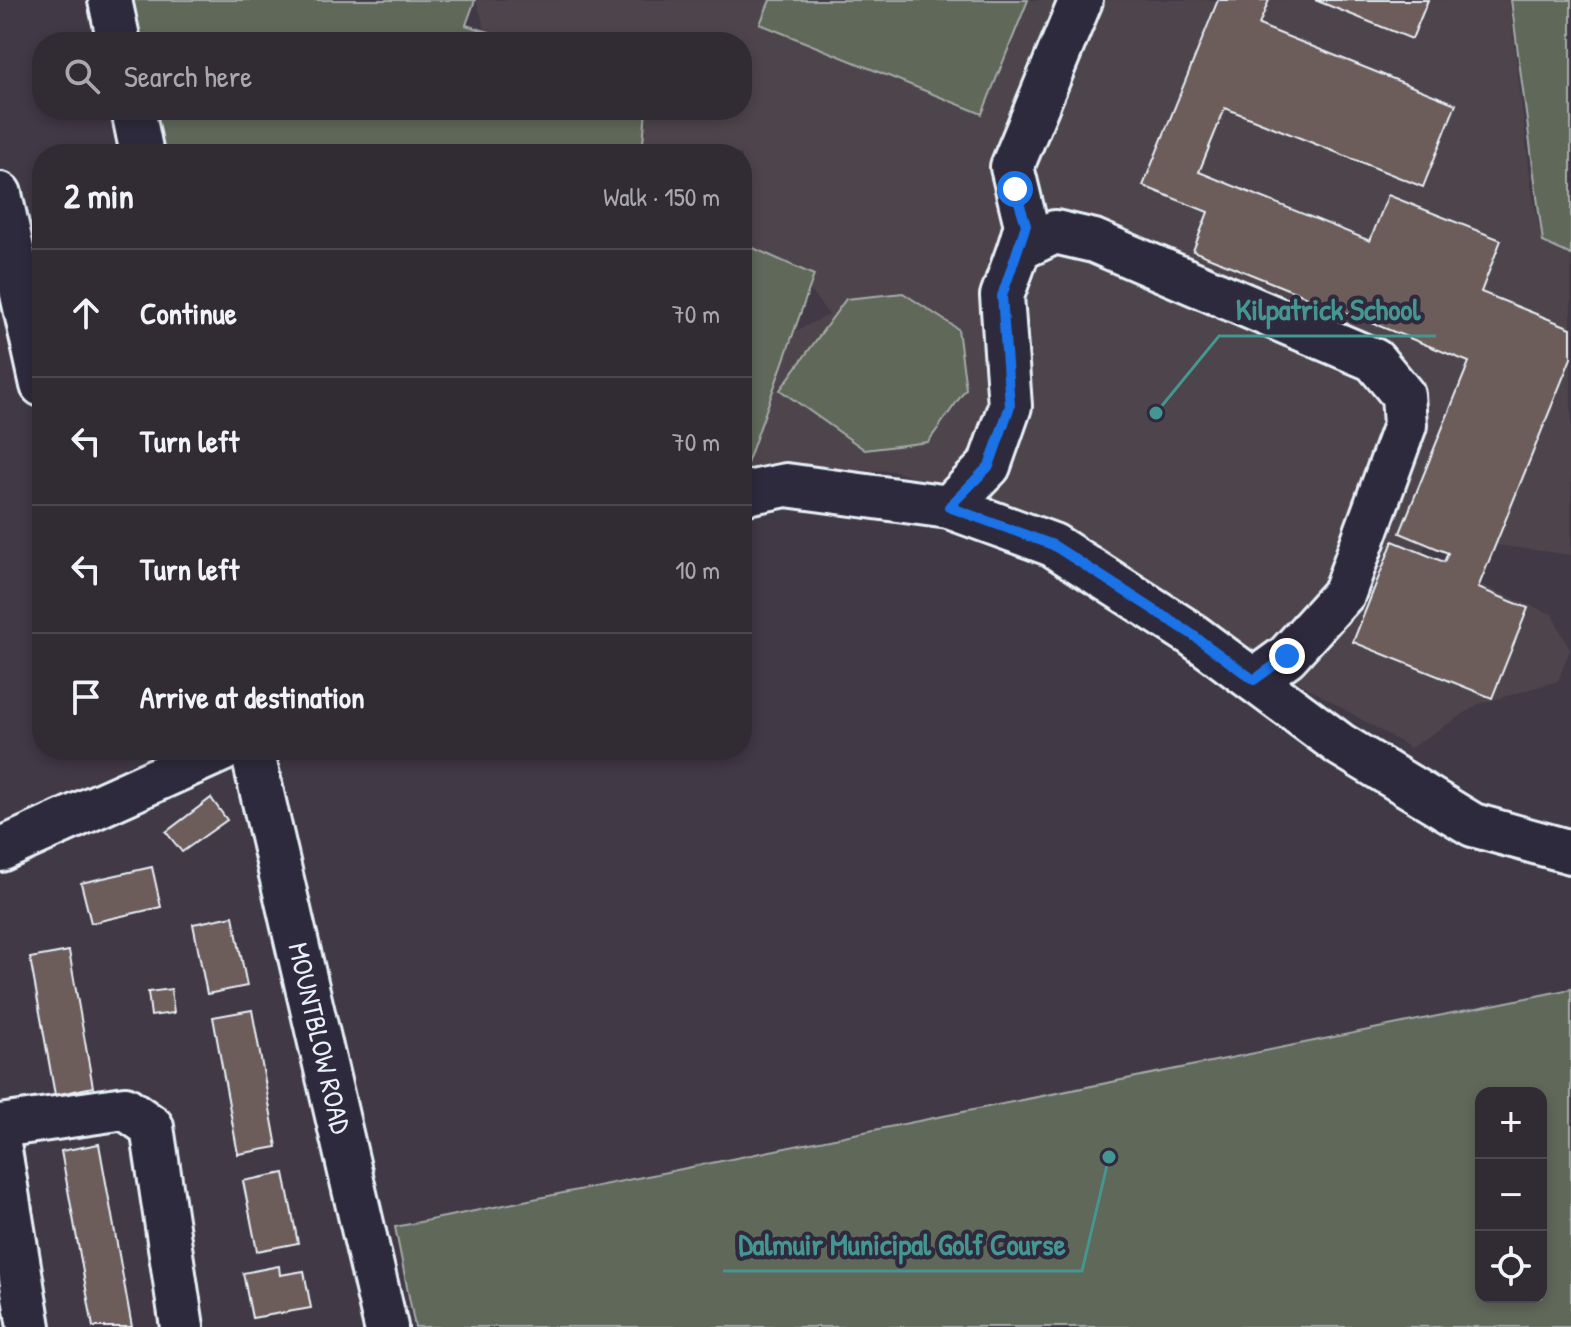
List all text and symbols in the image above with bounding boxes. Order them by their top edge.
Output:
search box [32,32,752,120]
icon: search [60,54,104,98]
text: Search here [124,56,252,96]
route start [997,171,1033,207]
text: 2 min [64,173,134,219]
text: Walk · 150 m [603,179,720,214]
callout: Kilpatrick School [1219,282,1436,336]
text: Kilpatrick School [1236,289,1421,330]
icon: ahead [64,291,108,335]
text: Continue [140,293,237,333]
text: 70 m [672,296,720,331]
icon: left [64,419,108,463]
text: Turn left [140,421,239,461]
text: 70 m [672,424,720,459]
icon: left [64,547,108,591]
text: Turn left [140,549,239,589]
text: 10 m [675,552,720,587]
route end [1269,638,1305,674]
icon: arrive [64,675,108,719]
text: Arrive at destination [140,677,365,717]
street label: MOUNTBLOW ROAD [280,939,361,1138]
map controls [1475,1087,1547,1303]
button: + [1475,1087,1547,1159]
button: − [1475,1159,1547,1231]
callout: Dalmuir Municipal Golf Course [723,1217,1082,1271]
text: Dalmuir Municipal Golf Course [738,1224,1066,1265]
button: locate [1475,1231,1547,1303]

